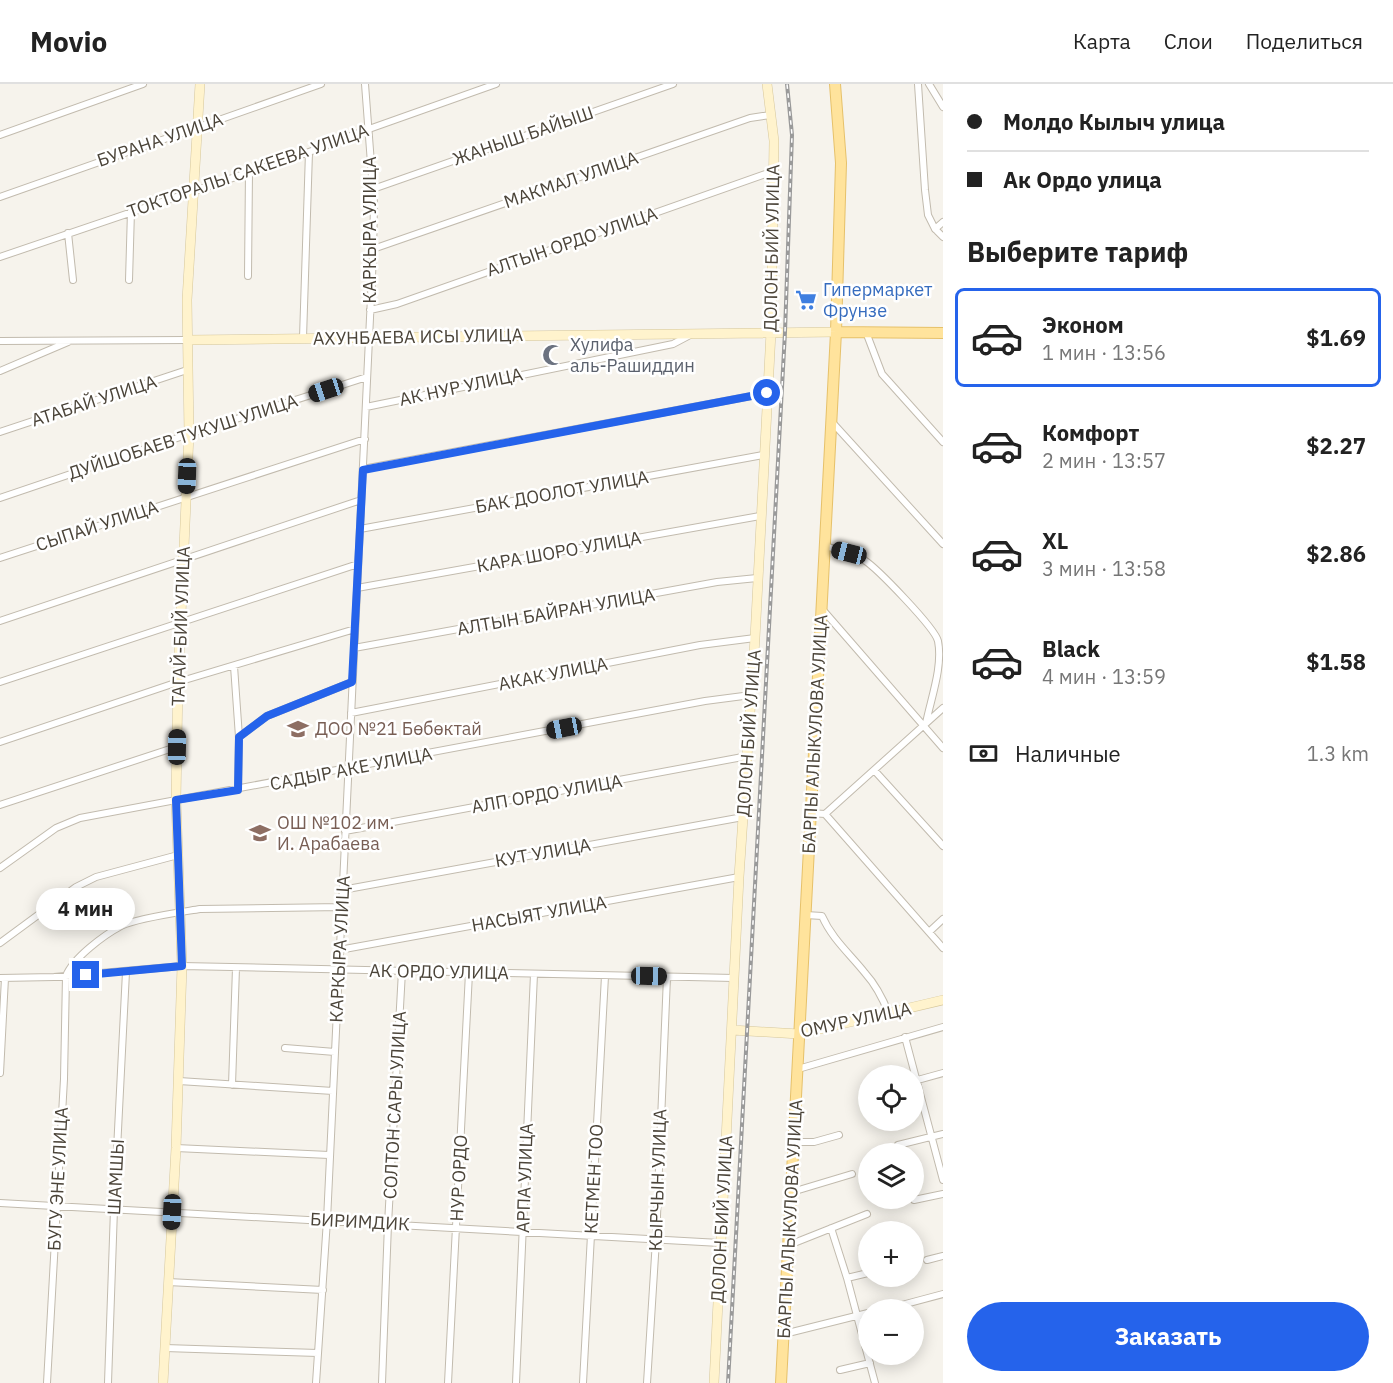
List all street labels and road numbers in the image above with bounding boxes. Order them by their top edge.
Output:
street label: ЖАНЫШ БАЙЫШ [449,101,596,170]
street label: БУРАНА УЛИЦА [94,107,226,172]
street label: ТОКТОРАЛЫ САКЕЕВА УЛИЦА [124,118,372,223]
street label: МАКМАЛ УЛИЦА [501,146,641,213]
street label: КАРКЫРА УЛИЦА [358,156,381,304]
street label: ДОЛОН БИЙ УЛИЦА [759,163,784,332]
street label: АЛТЫН ОРДО УЛИЦА [483,201,661,282]
street label: АХУНБАЕВА ИСЫ УЛИЦА [313,323,524,350]
street label: АК НУР УЛИЦА [397,362,525,411]
street label: АТАБАЙ УЛИЦА [28,369,160,432]
street label: ДУЙШОБАЕВ ТУКУШ УЛИЦА [65,388,301,485]
street label: БАК ДООЛОТ УЛИЦА [473,465,651,518]
street label: СЫПАЙ УЛИЦА [33,495,161,556]
street label: КАРА ШОРО УЛИЦА [475,526,643,577]
street label: ТАГАЙ-БИЙ УЛИЦА [166,545,195,706]
street label: АЛТЫН БАЙРАН УЛИЦА [455,583,657,640]
street label: БАРПЫ АЛЫКУЛОВА УЛИЦА [797,613,832,854]
street label: ДОЛОН БИЙ УЛИЦА [731,648,766,817]
street label: АКАК УЛИЦА [496,652,610,695]
street label: САДЫР АКЕ УЛИЦА [268,741,434,796]
street label: АЛП ОРДО УЛИЦА [470,769,625,818]
street label: КУТ УЛИЦА [493,833,593,872]
street label: КАРКЫРА УЛИЦА [324,874,355,1023]
street label: НАСЫЯТ УЛИЦА [470,890,609,937]
street label: АК ОРДО УЛИЦА [369,959,509,984]
street label: ОМУР УЛИЦА [798,996,914,1042]
street label: СОЛТОН САРЫ УЛИЦА [378,1010,411,1200]
street label: БАРПЫ АЛЫКУЛОВА УЛИЦА [772,1098,807,1339]
street label: БУГУ ЭНЕ УЛИЦА [42,1106,73,1252]
street label: КЫРЧЫН УЛИЦА [644,1108,671,1252]
street label: АРПА УЛИЦА [511,1122,538,1233]
street label: КЕТМЕН ТОО [579,1123,608,1235]
street label: НУР ОРДО [445,1134,472,1222]
street label: ДОЛОН БИЙ УЛИЦА [706,1134,737,1303]
street label: ШАМШЫ [102,1138,129,1216]
street label: БИРИМДИК [309,1207,411,1236]

